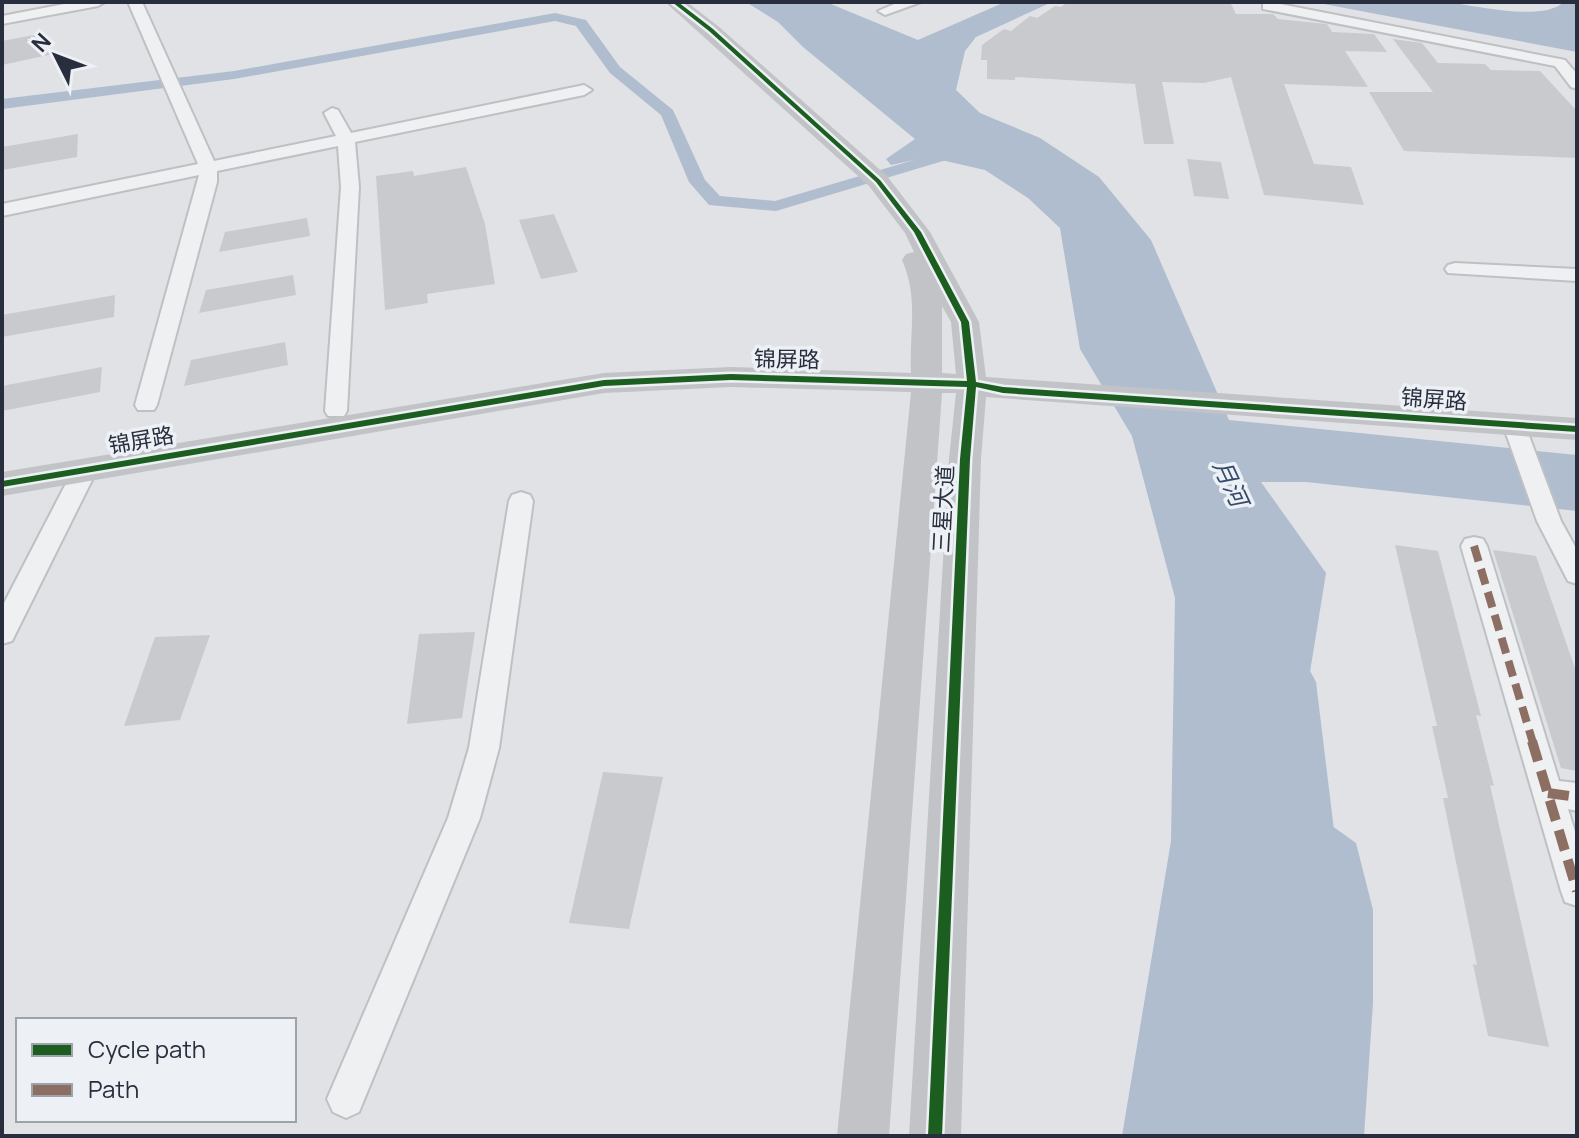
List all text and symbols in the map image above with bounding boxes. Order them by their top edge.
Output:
north arrow [16,16,96,96]
text: N [25,27,58,59]
street label: 锦屏路 [754,343,820,375]
street label: 锦屏路 [1400,382,1468,416]
street label: 锦屏路 [106,419,176,461]
water label: 月河 [1206,454,1258,515]
street label: 三星大道 [926,464,960,554]
legend [16,1018,296,1122]
text: Cycle path [88,1032,206,1065]
text: Path [88,1072,139,1105]

